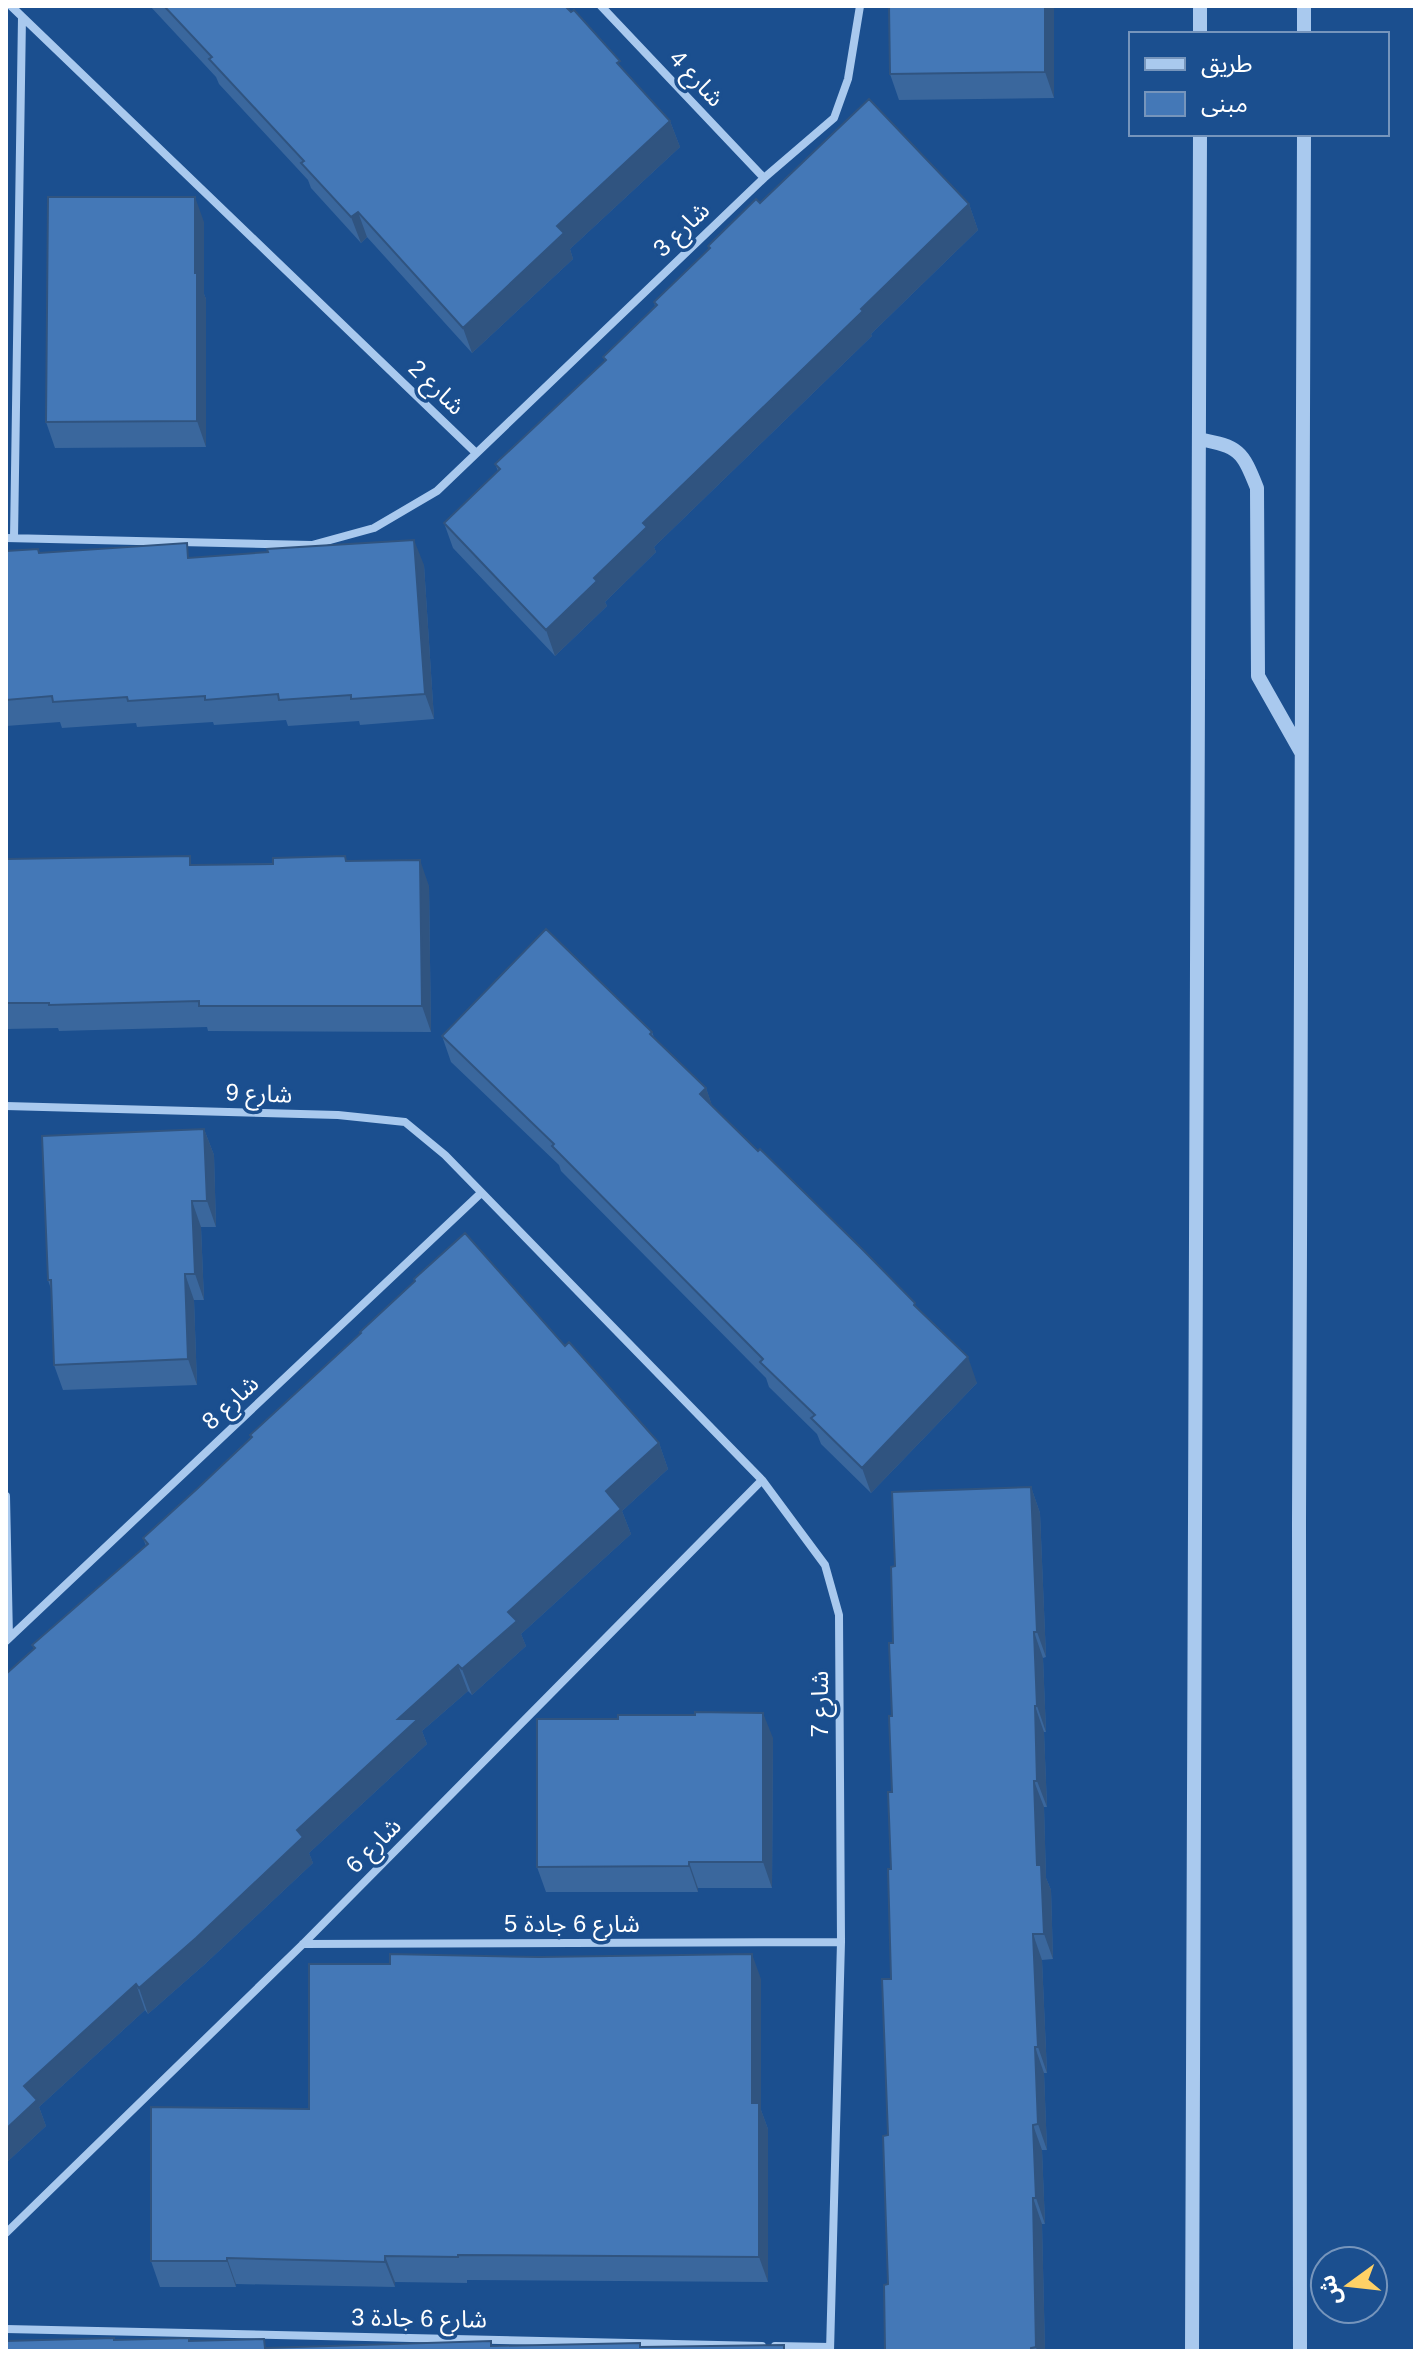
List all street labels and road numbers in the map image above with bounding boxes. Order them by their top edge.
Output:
street label: شارع 4 [661,44,730,114]
street label: شارع 3 [648,196,717,265]
street label: شارع 2 [401,354,470,423]
street label: شارع 9 [225,1078,293,1112]
street label: شارع 8 [196,1369,266,1438]
street label: شارع 7 [806,1671,837,1737]
street label: شارع 6 [340,1812,409,1881]
street label: شارع 6 جادة 5 [504,1910,640,1941]
street label: شارع 6 جادة 3 [351,2303,487,2337]

